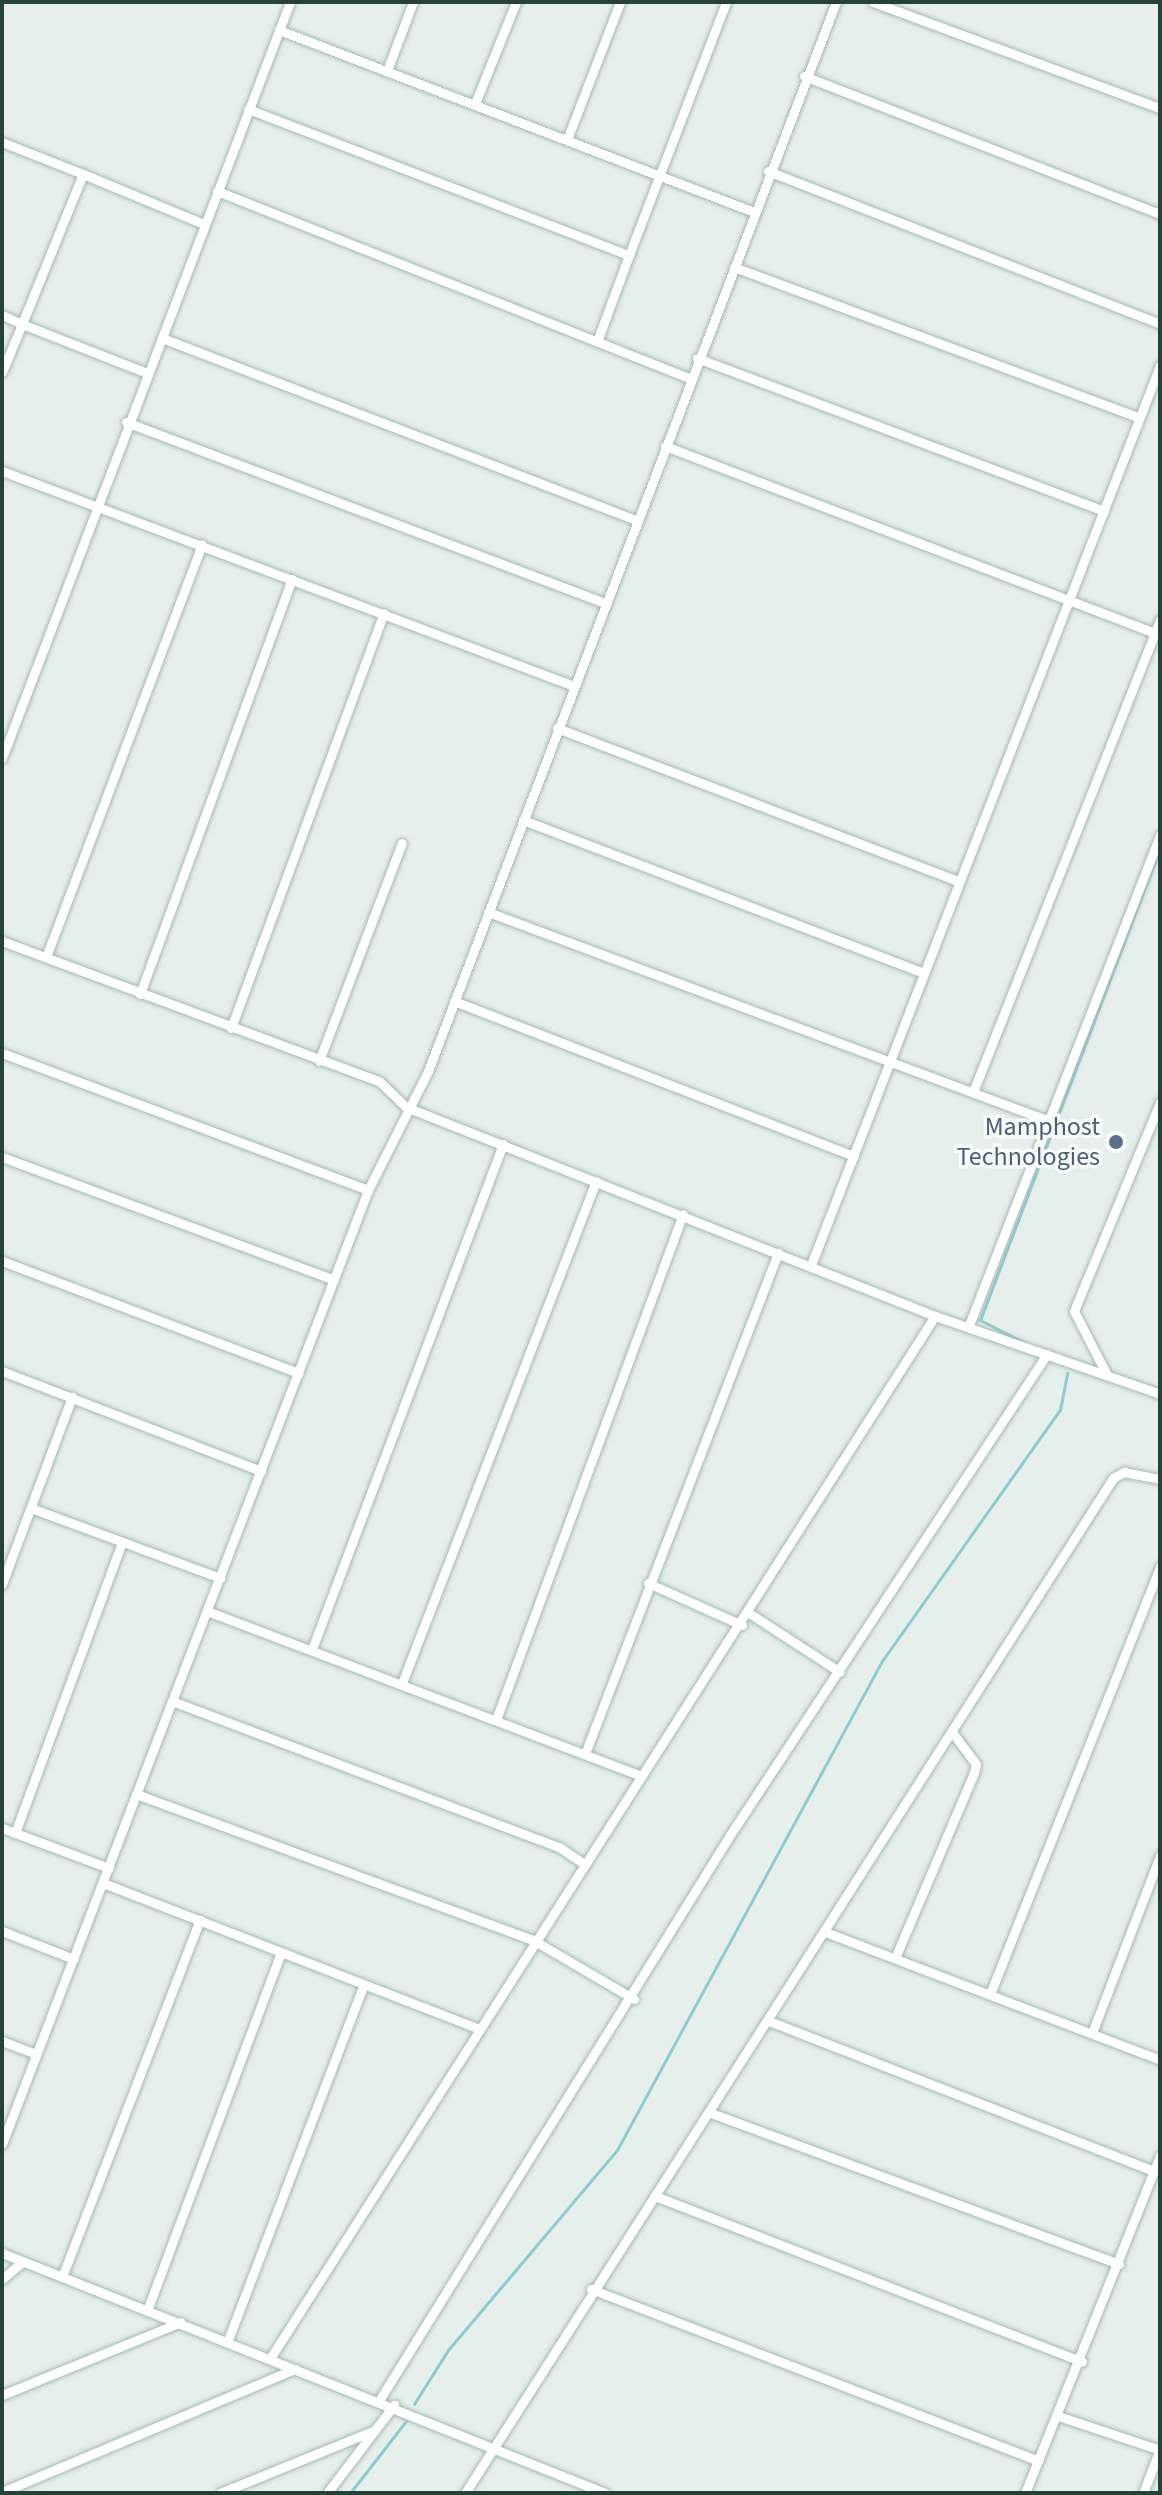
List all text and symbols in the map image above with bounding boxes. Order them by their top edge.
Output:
place label: Mamphost Technologies [957,1111,1100,1172]
marker: Mamphost Technologies [1107,1133,1125,1151]

